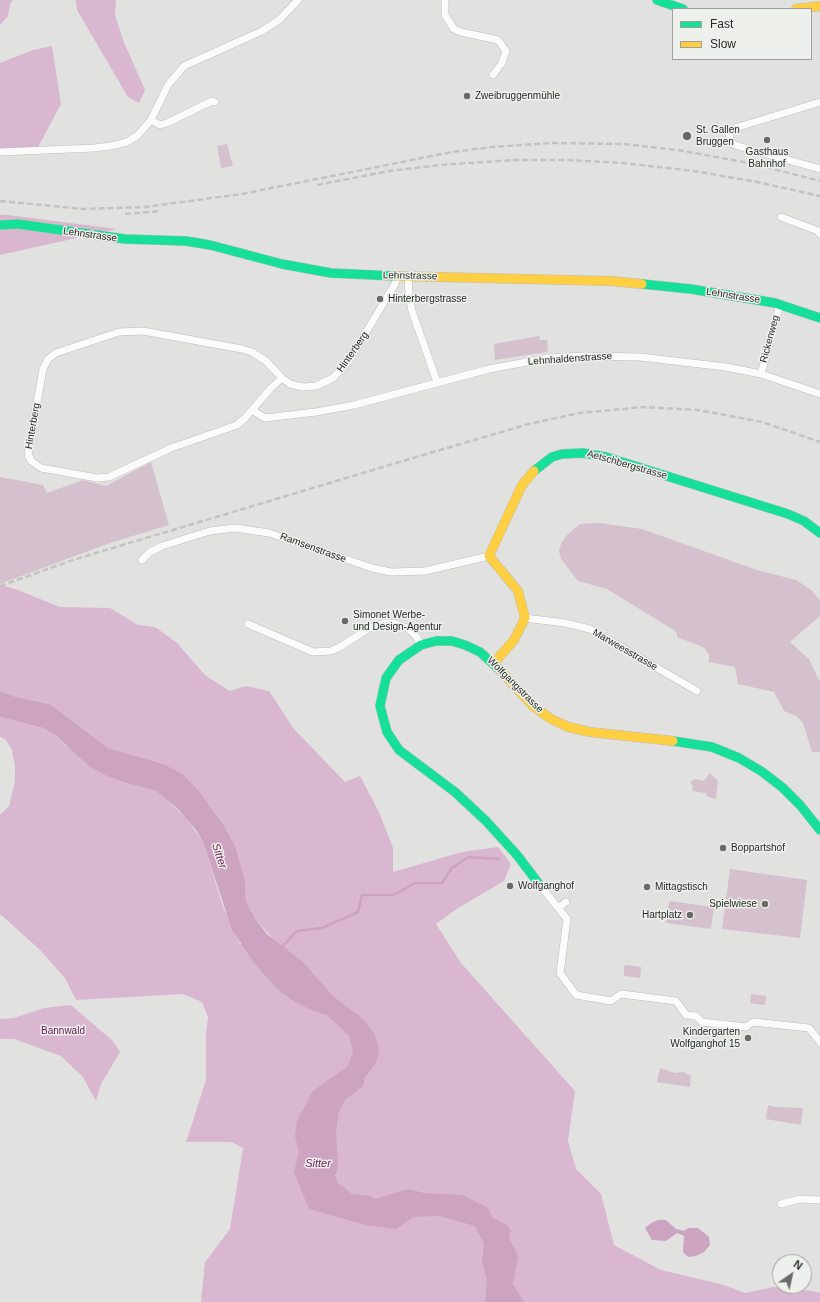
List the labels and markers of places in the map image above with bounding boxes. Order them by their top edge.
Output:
place label: Zweibruggenmühle [475,90,560,102]
marker: Zweibruggenmühle [462,91,472,101]
place label: St. Gallen Bruggen [696,124,740,148]
marker: St. Gallen Bruggen [681,130,693,142]
marker: Gasthaus Bahnhof [762,135,772,145]
place label: Gasthaus Bahnhof [746,146,788,170]
place label: Hinterbergstrasse [388,293,467,305]
marker: Hinterbergstrasse [375,294,385,304]
place label: Simonet Werbe- und Design-Agentur [353,609,442,632]
marker: Simonet Werbe- und Design-Agentur [340,616,350,626]
place label: Boppartshof [731,842,785,854]
marker: Boppartshof [718,843,728,853]
place label: Wolfganghof [518,880,574,892]
marker: Wolfganghof [505,881,515,891]
place label: Mittagstisch [655,881,708,893]
marker: Mittagstisch [642,882,652,892]
place label: Spielwiese [709,898,757,910]
marker: Spielwiese [760,899,770,909]
place label: Hartplatz [642,909,682,921]
marker: Hartplatz [685,910,695,920]
place label: Kindergarten Wolfganghof 15 [670,1026,740,1050]
marker: Kindergarten Wolfganghof 15 [743,1033,753,1043]

